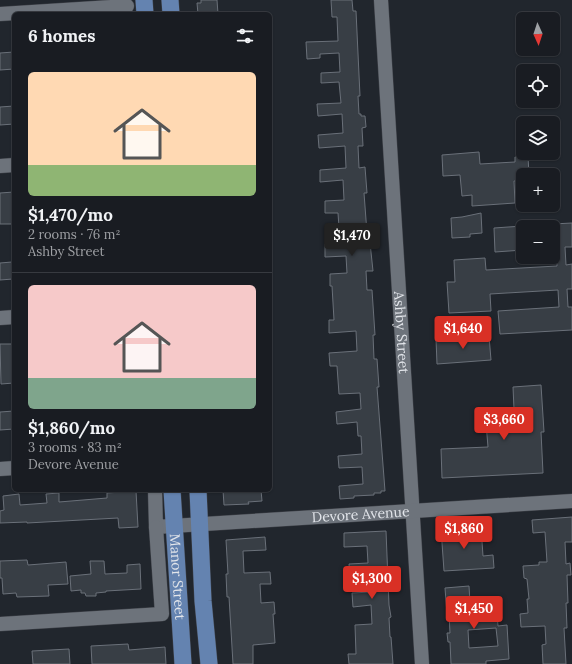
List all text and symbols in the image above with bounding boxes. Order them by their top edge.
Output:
north arrow [516,12,560,56]
map controls [516,12,560,264]
text: 6 homes [28,25,95,47]
icon: filters [234,25,256,47]
button: locate [516,64,560,108]
icon: home [106,98,178,170]
button: layers [516,116,560,160]
button: + [516,168,560,212]
text: $1,470/mo [28,204,113,226]
button: − [516,220,560,264]
pin: $1,470 [319,223,385,257]
text: 2 rooms · 76 m² [28,226,120,243]
text: $1,470 [333,227,371,244]
text: Ashby Street [28,243,105,260]
street label: Ashby Street [390,290,413,375]
icon: home [106,311,178,383]
pin: $1,640 [430,316,496,350]
text: $1,640 [443,320,483,337]
pin: $3,660 [471,407,537,441]
text: $3,660 [483,411,525,428]
text: $1,860/mo [28,417,115,439]
text: 3 rooms · 83 m² [28,439,122,456]
text: Devore Avenue [28,456,119,473]
street label: Devore Avenue [311,502,410,526]
pin: $1,860 [431,516,497,550]
text: $1,860 [444,520,484,537]
street label: Manor Street [166,533,189,621]
pin: $1,300 [339,566,405,600]
text: $1,300 [352,570,392,587]
pin: $1,450 [441,596,507,630]
text: $1,450 [455,600,493,617]

